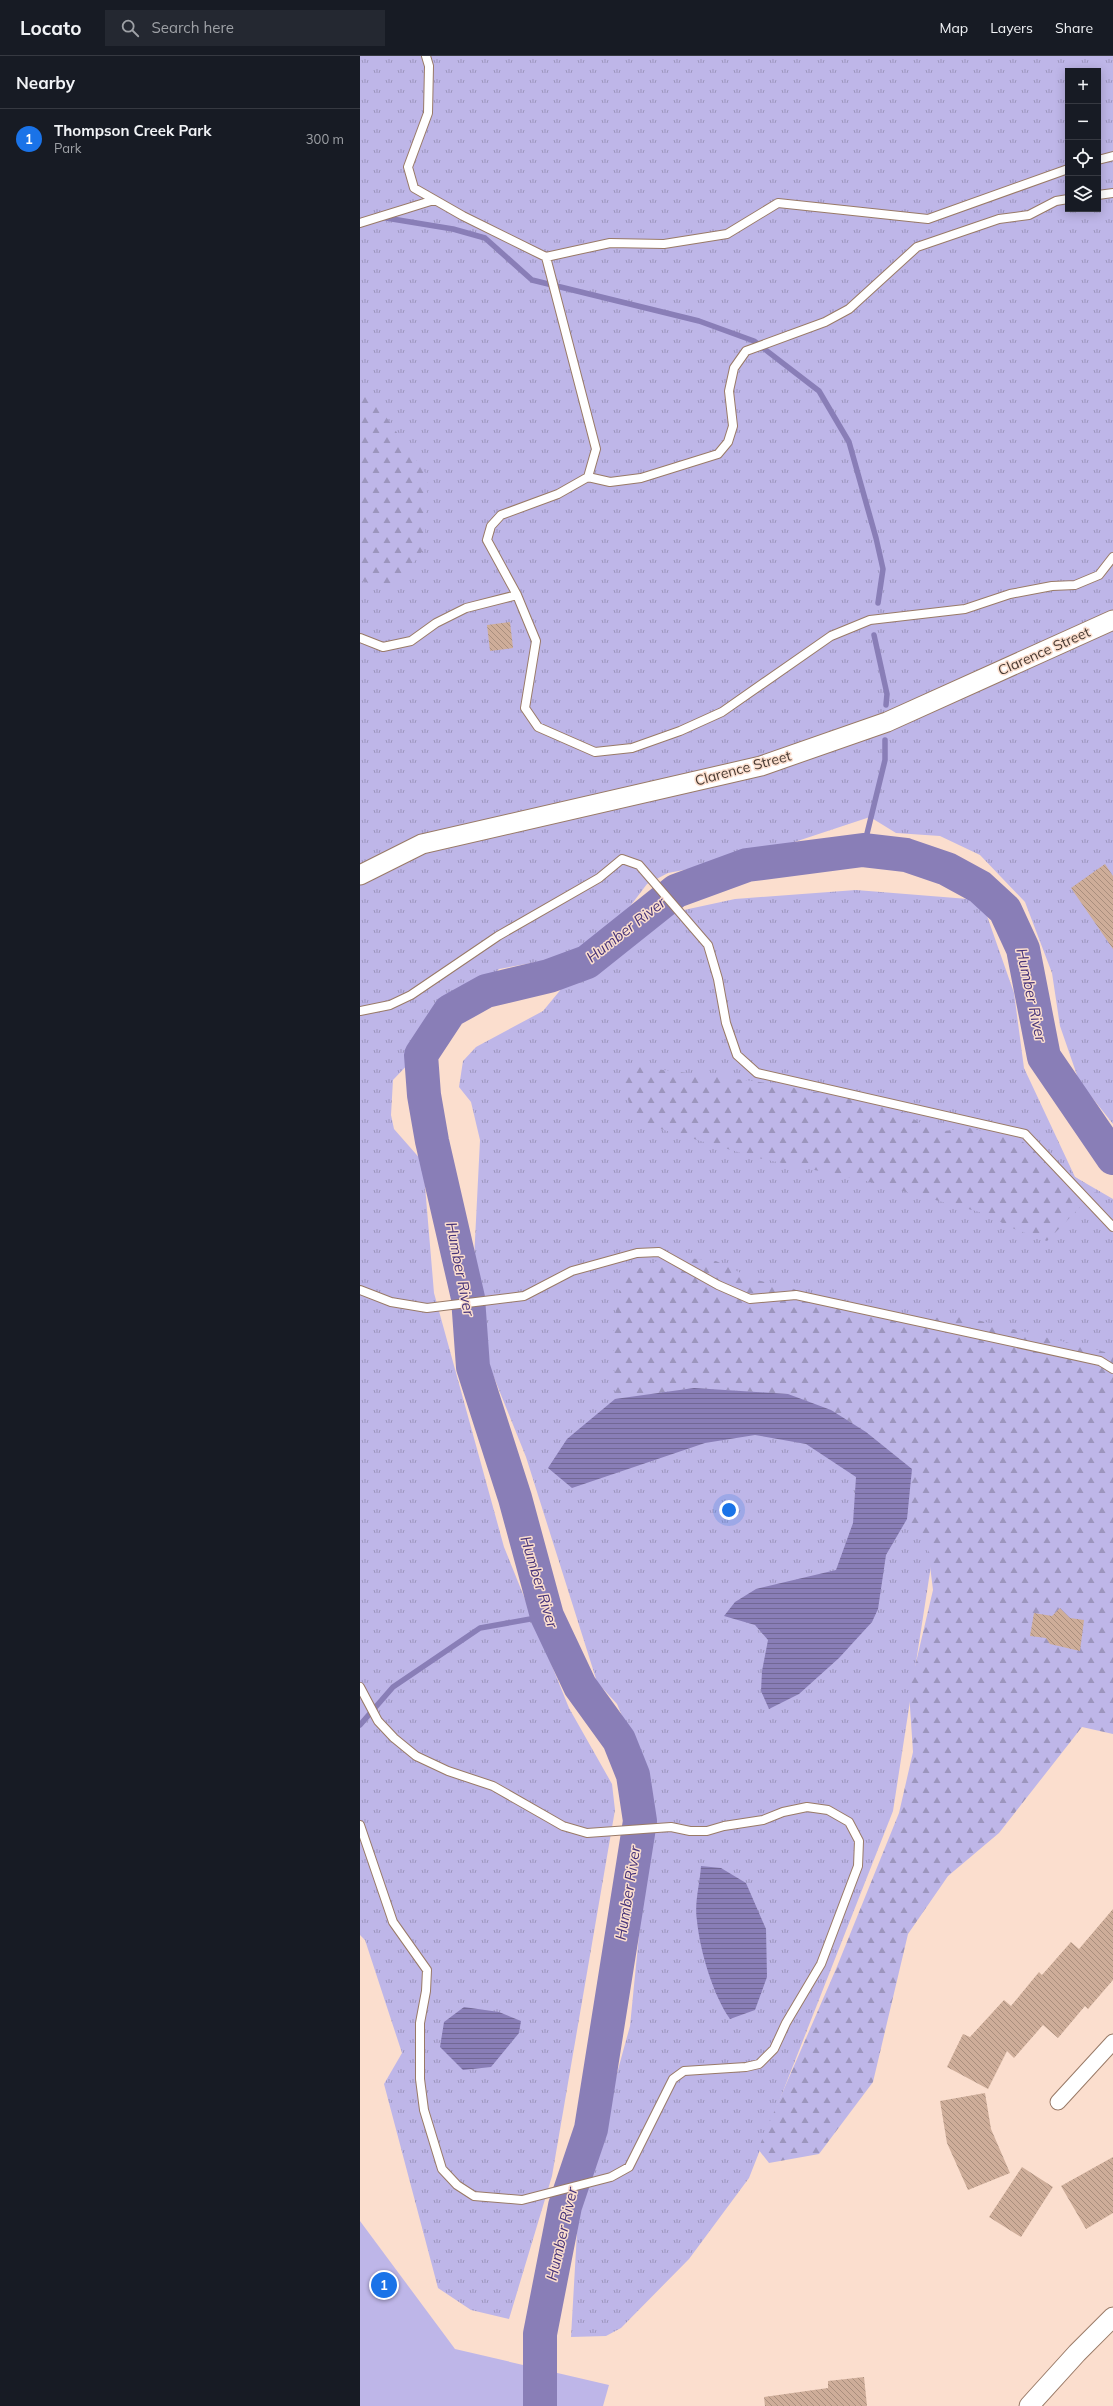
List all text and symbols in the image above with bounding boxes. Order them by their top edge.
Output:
search box [105,10,385,46]
text: Locato [20,16,81,40]
icon: search [119,17,141,39]
text: Search here [151,18,234,37]
text: Map [939,19,968,37]
text: Layers [990,19,1033,37]
text: Share [1055,19,1093,37]
map controls [1065,68,1101,212]
button: + [1065,68,1101,104]
text: Nearby [16,72,75,93]
button: − [1065,104,1101,140]
text: Thompson Creek Park [54,121,212,140]
text: 1 [25,131,33,147]
text: 300 m [306,131,344,147]
text: Park [54,140,81,156]
button: locate [1065,140,1101,176]
button: layers [1065,176,1101,212]
street label: Clarence Street [995,623,1093,679]
street label: Clarence Street [693,746,793,789]
water label: Humber River [582,892,670,966]
water label: Humber River [1012,946,1051,1044]
water label: Humber River [442,1220,479,1318]
your location [719,1500,739,1520]
water label: Humber River [516,1534,563,1631]
water label: Humber River [611,1844,644,1941]
water label: Humber River [542,2185,582,2282]
pin: 1 [371,2270,397,2300]

